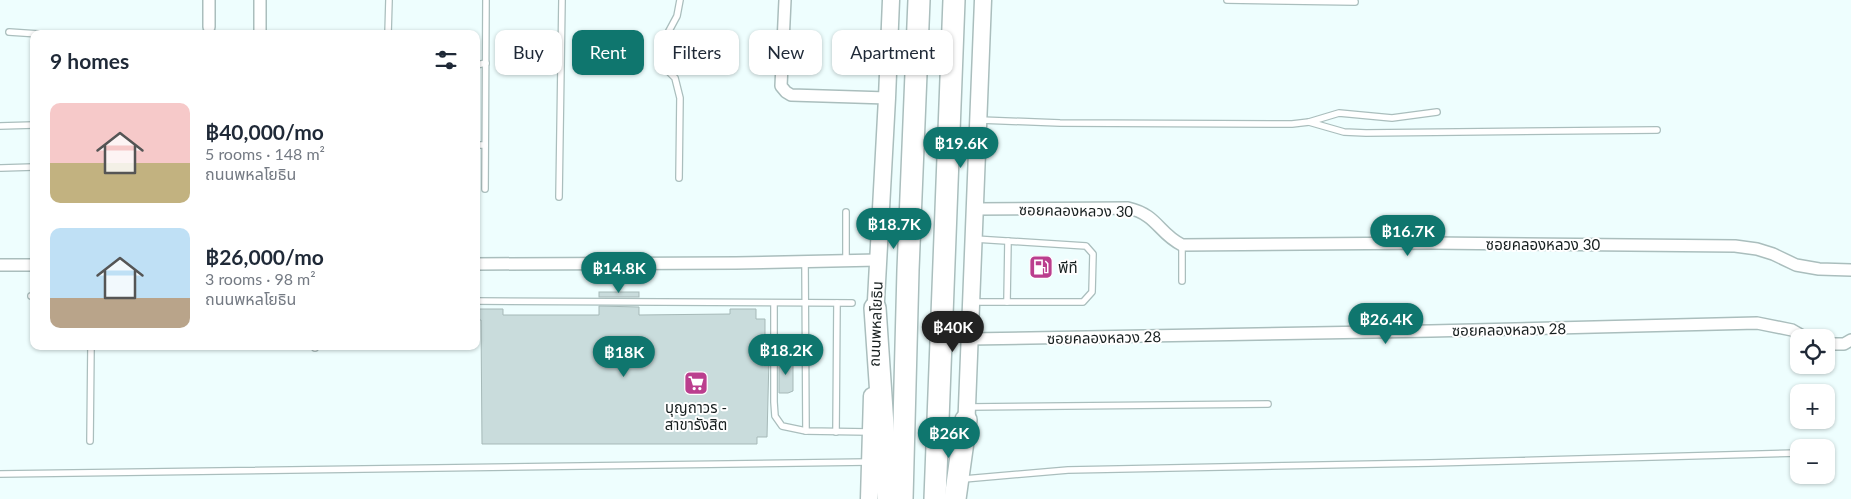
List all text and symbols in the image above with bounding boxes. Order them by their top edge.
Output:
chip: Buy [495,30,562,75]
chip: Rent [572,30,644,75]
chip: Filters [654,30,739,75]
chip: New [749,30,822,75]
chip: Apartment [832,30,953,75]
icon: filters [432,46,460,74]
text: 9 homes [50,48,129,73]
text: ฿40,000/mo [205,119,324,144]
icon: home [90,123,150,183]
pin: ฿19.6K [920,126,1002,169]
text: ฿19.6K [934,133,988,152]
text: 5 rooms · 148 m² [205,144,325,163]
text: ถนนพหลโยธิน [205,164,296,183]
street label: ซอยคลองหลวง 30 [1019,200,1134,220]
pin: ฿18.7K [853,208,935,250]
text: ฿18.7K [867,214,921,233]
pin: ฿16.7K [1367,214,1449,257]
text: ฿16.7K [1381,221,1435,240]
street label: ซอยคลองหลวง 30 [1486,235,1600,253]
text: ฿26,000/mo [205,244,324,269]
icon: home [90,248,150,308]
pin: ฿14.8K [578,252,660,294]
fuel station icon: พีที [1028,254,1054,280]
text: ฿14.8K [592,258,646,277]
place label: พีที [1058,258,1078,276]
text: 3 rooms · 98 m² [205,269,316,288]
street label: ถนนพหลโยธิน [865,281,885,367]
text: ถนนพหลโยธิน [205,289,296,308]
pin: ฿26.4K [1345,302,1427,345]
text: ฿26.4K [1359,309,1413,328]
pin: ฿40K [923,310,983,353]
text: ฿40K [933,317,973,336]
street label: ซอยคลองหลวง 28 [1452,319,1566,339]
street label: ซอยคลองหลวง 28 [1047,327,1161,347]
map controls [1790,329,1835,484]
button: locate [1790,329,1835,374]
pin: ฿18.2K [745,334,827,376]
pin: ฿18K [594,336,654,378]
text: ฿18.2K [759,340,813,359]
text: ฿18K [604,342,644,361]
supermarket icon: บุญถาวร - สาขารังสิต [683,370,709,396]
button: + [1790,384,1835,429]
place label: บุญถาวร - สาขารังสิต [665,398,727,433]
pin: ฿26K [919,416,979,459]
text: ฿26K [929,423,969,442]
button: − [1790,439,1835,484]

